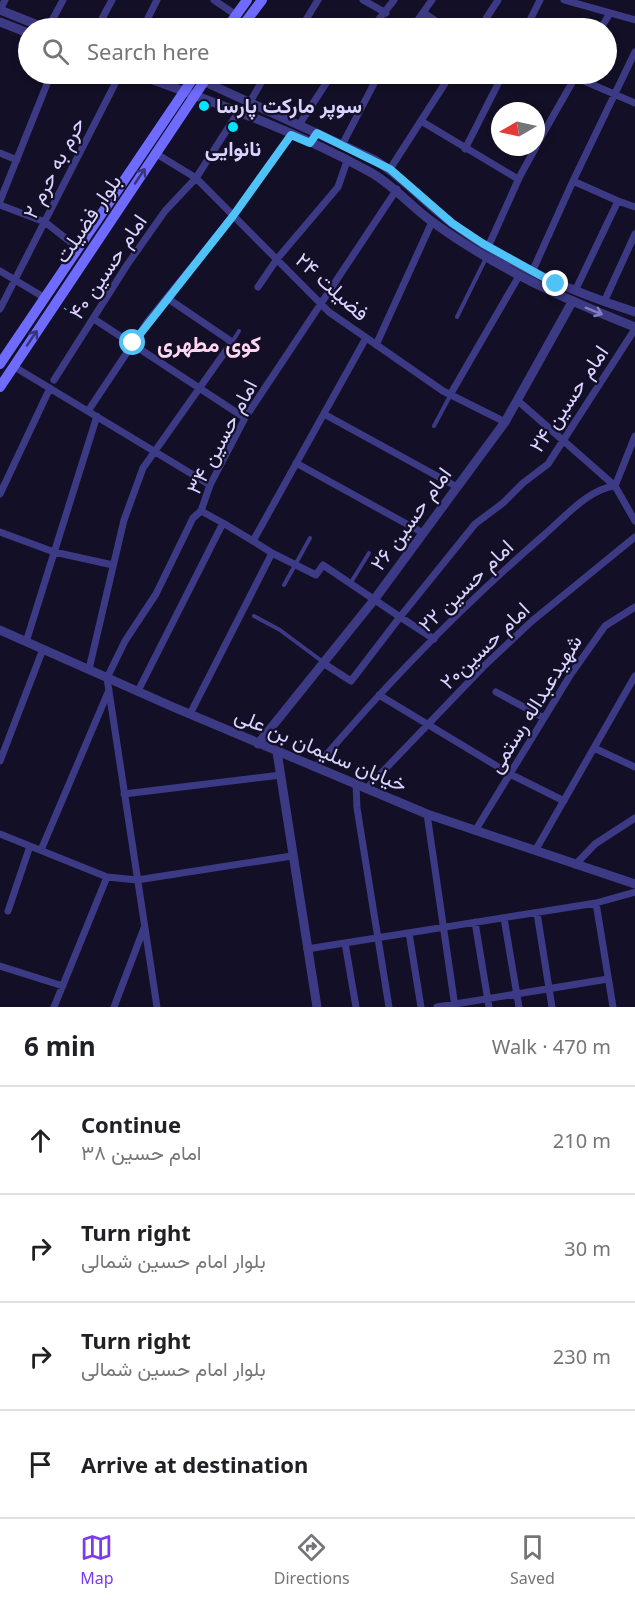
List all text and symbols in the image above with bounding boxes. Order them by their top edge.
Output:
search box [18,18,617,84]
icon: search [39,35,72,68]
text: Search here [87,36,209,66]
place label: سوپر مارکت پارسا [216,91,362,120]
marker: سوپر مارکت پارسا [197,99,211,113]
north arrow [491,102,545,156]
street label: حرم به حرم ۲ [16,112,92,224]
marker: نانوایی [226,120,240,134]
place label: نانوایی [205,134,261,162]
one-way arrow [134,168,146,185]
street label: بلوار فضیلت [47,169,127,268]
street label: امام حسین ۴۰ [62,208,153,325]
street label: فضیلت ۲۴ [290,246,375,327]
route end [542,270,568,296]
one-way arrow [584,306,603,317]
district label: کوی مطهری [157,328,261,358]
route start [119,329,145,355]
one-way arrow [26,331,38,347]
street label: امام حسین ۲۴ [522,340,615,458]
street label: امام حسین ۳۴ [179,374,264,499]
street label: امام حسین ۲۶ [363,461,458,576]
street label: امام حسین ۲۲ [412,533,520,639]
street label: امام حسین۲۰ [433,595,536,696]
street label: شهیدعبداله رستمی [480,629,588,778]
street label: خیابان سلیمان بن علی [231,700,412,798]
text: 6 min [24,1028,96,1064]
text: Walk · 470 m [492,1033,611,1060]
text: Continue [81,1109,181,1139]
icon: ahead [24,1124,57,1157]
text: 210 m [553,1127,611,1154]
text: امام حسین ۳۸ [81,1139,201,1166]
text: Turn right [81,1217,191,1247]
icon: right [24,1232,57,1265]
text: 30 m [564,1235,611,1262]
text: بلوار امام حسین شمالی [81,1247,266,1274]
text: Turn right [81,1325,191,1355]
icon: right [24,1340,57,1373]
text: 230 m [553,1343,611,1370]
text: بلوار امام حسین شمالی [81,1355,266,1382]
icon: arrive [24,1448,57,1481]
text: Arrive at destination [81,1449,308,1479]
tab: Map [80,1531,113,1589]
tab: Directions [274,1531,350,1589]
tab: Saved [510,1531,555,1589]

